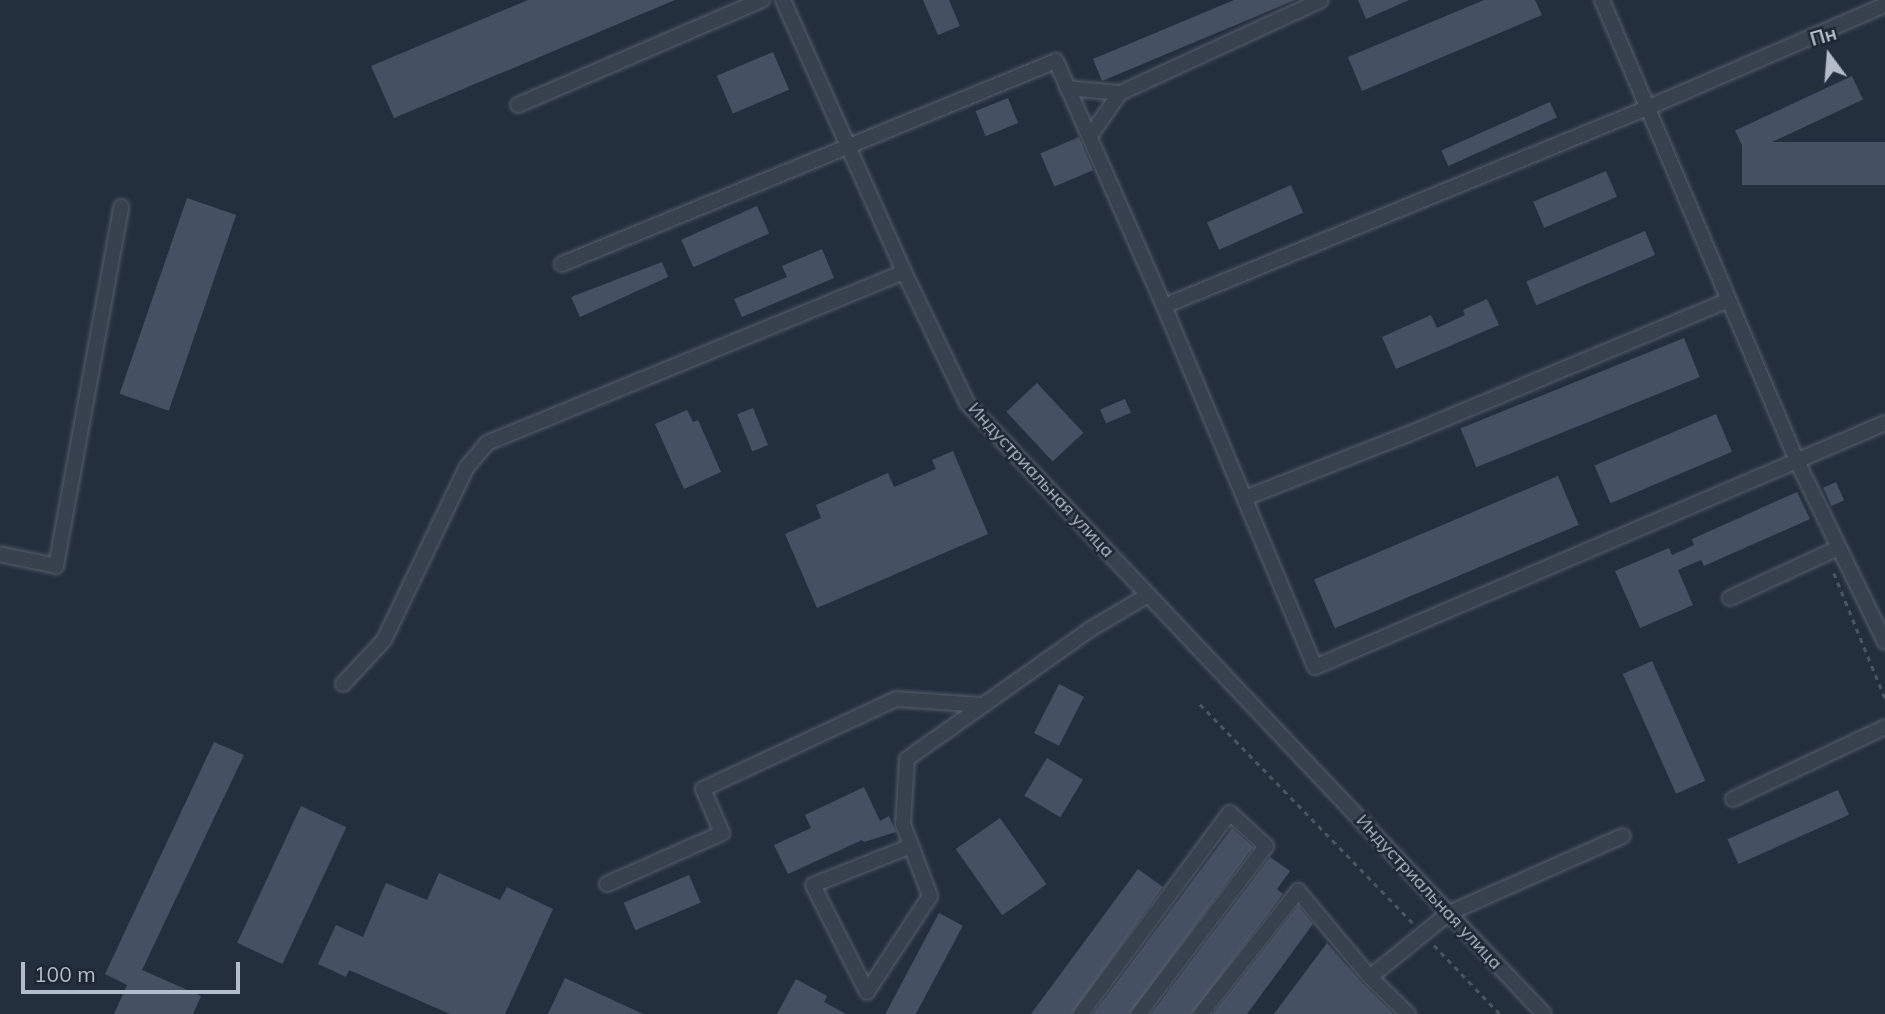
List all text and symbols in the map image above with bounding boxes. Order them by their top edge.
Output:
north arrow [1794,21,1864,91]
text: Пн [1807,21,1839,51]
street label: Индустриальная улица [964,398,1118,562]
street label: Индустриальная улица [1352,810,1506,974]
scale bar [24,948,243,992]
text: 100 m [34,961,96,987]

